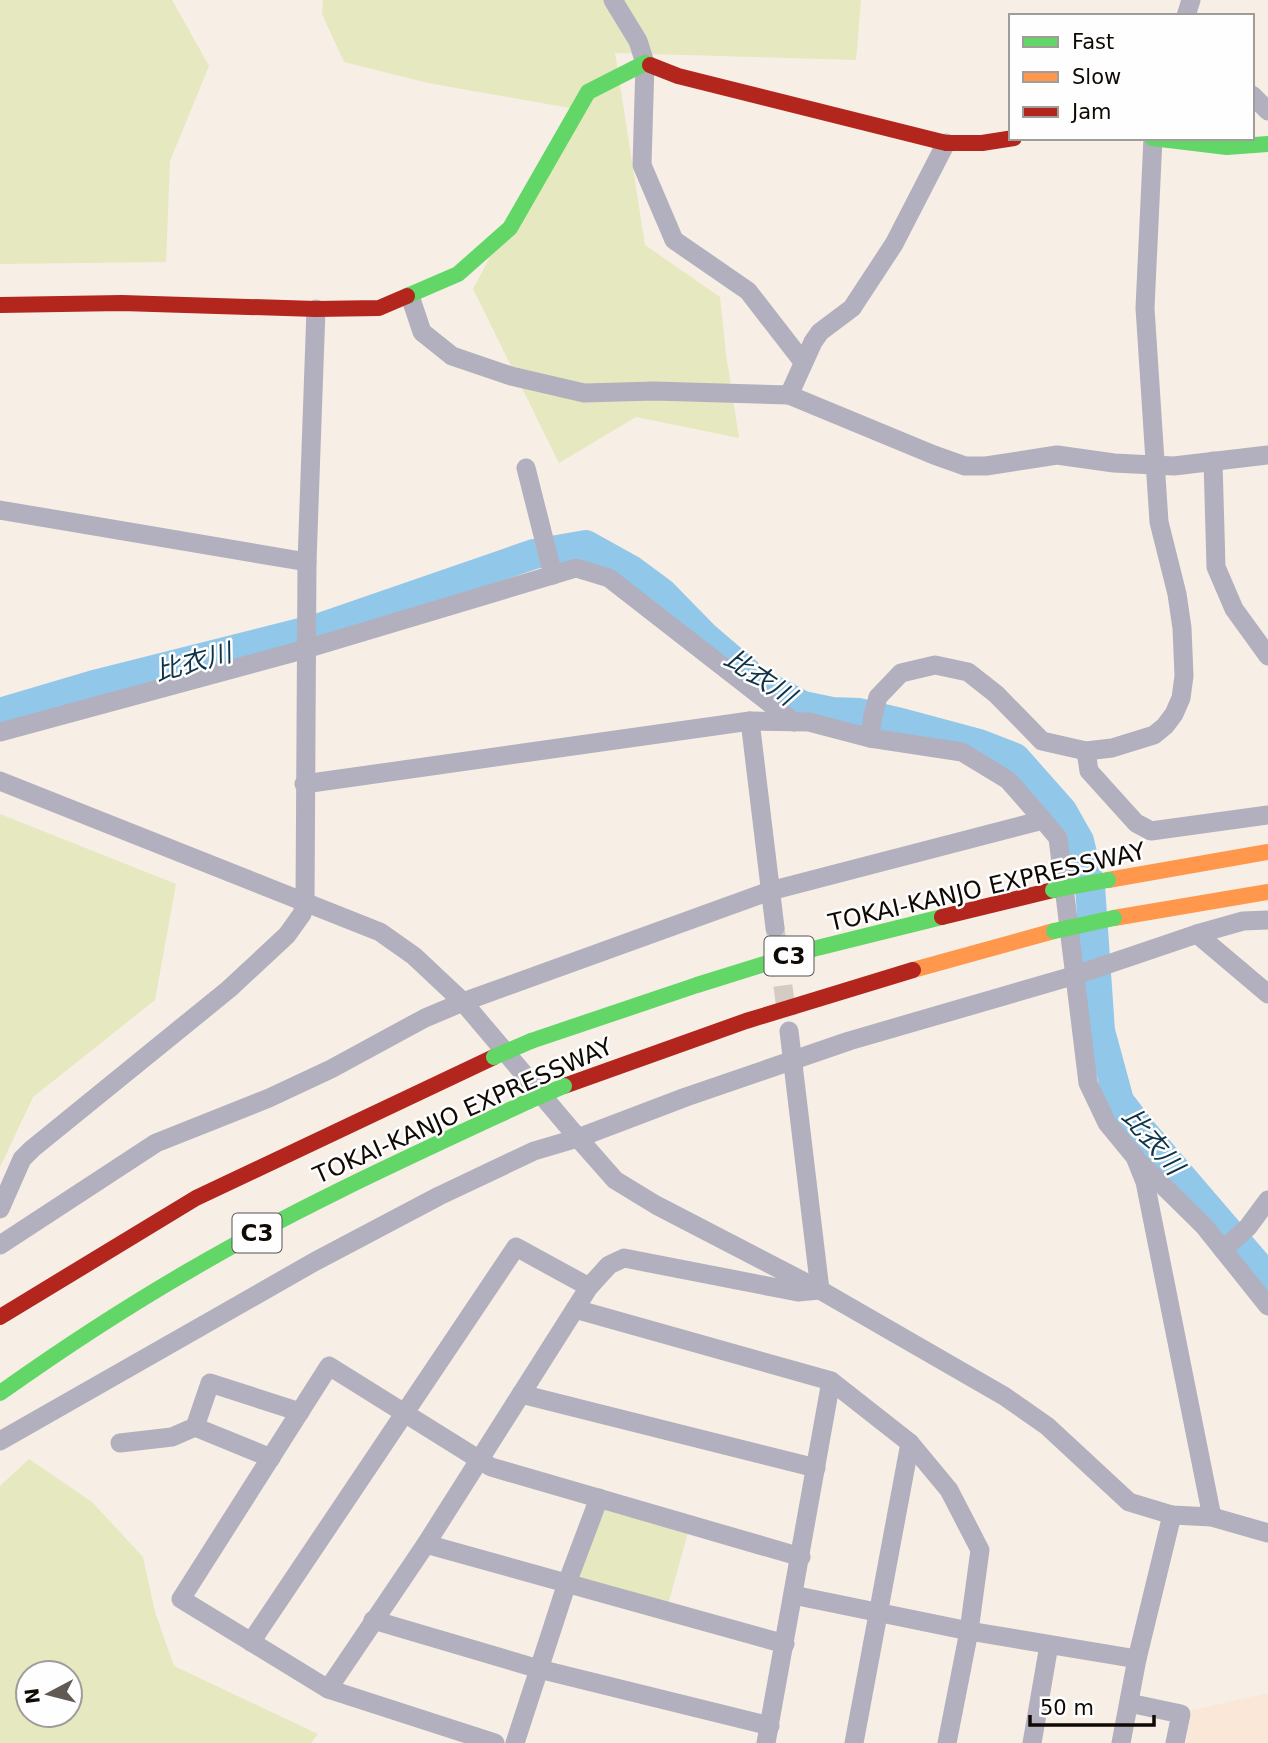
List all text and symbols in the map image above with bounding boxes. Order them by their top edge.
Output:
legend [1009,14,1254,140]
text: Fast [1072,30,1114,54]
text: Slow [1072,65,1121,89]
text: Jam [1070,100,1112,124]
water label: 比衣川 [151,637,237,687]
water label: 比衣川 [719,643,803,713]
street label: TOKAI-KANJO EXPRESSWAY [825,837,1148,937]
road number: C3 [764,937,814,976]
street label: TOKAI-KANJO EXPRESSWAY [308,1032,617,1190]
water label: 比衣川 [1116,1101,1191,1183]
road number: C3 [232,1214,282,1252]
north arrow [14,1659,84,1729]
scale bar [1030,1684,1154,1728]
text: N [20,1687,44,1705]
text: 50 m [1040,1696,1094,1720]

